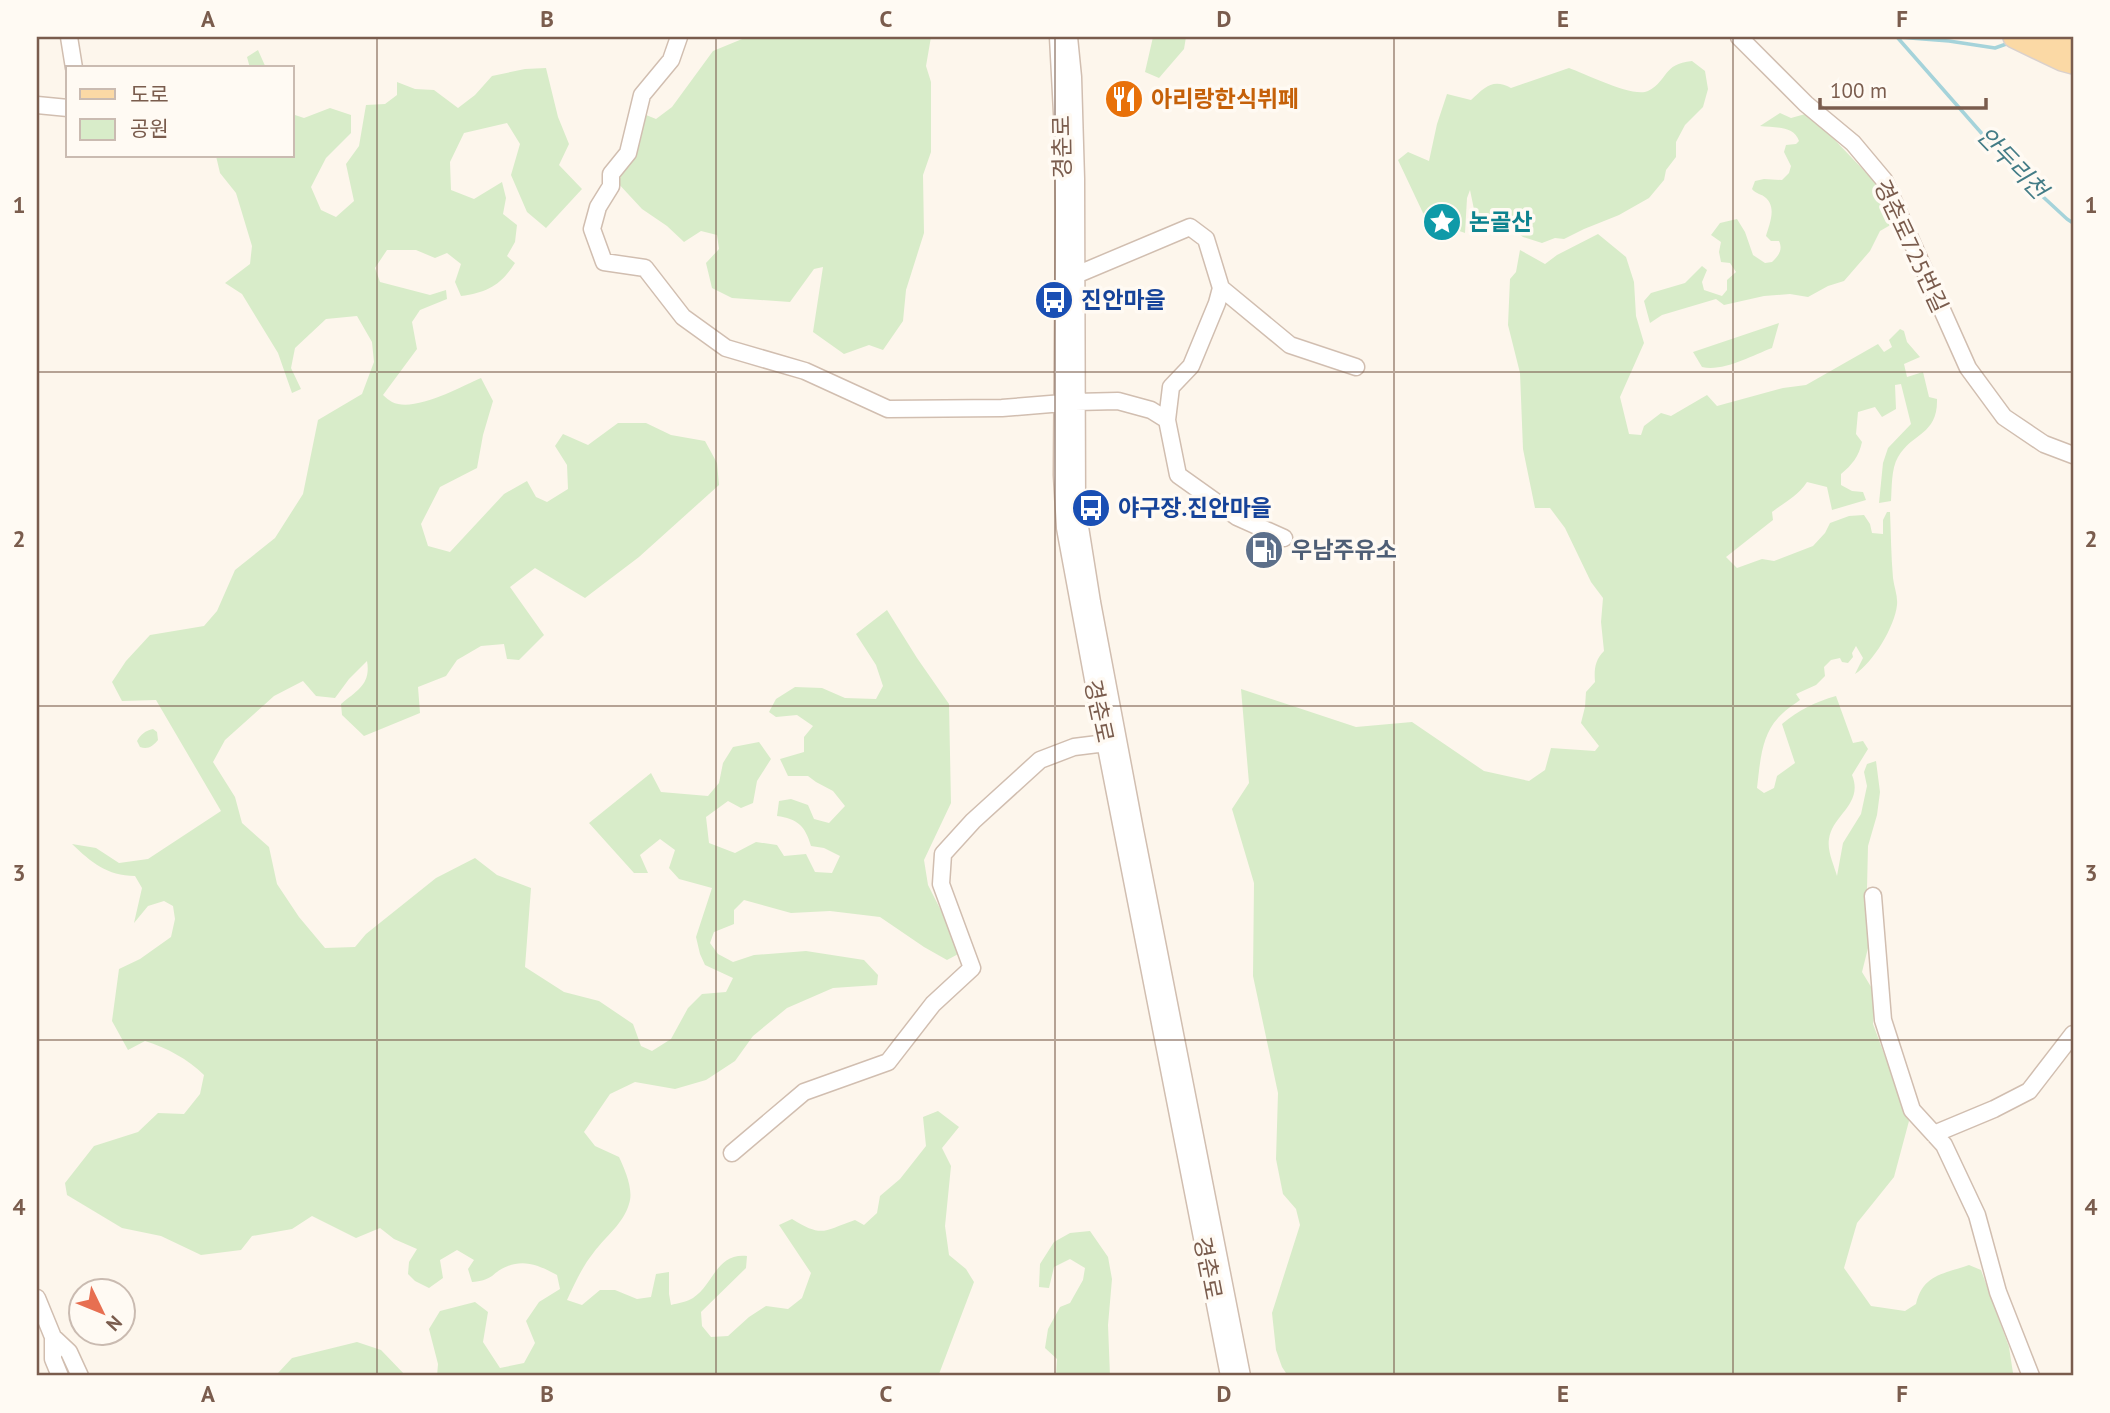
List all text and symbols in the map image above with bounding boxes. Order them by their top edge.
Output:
text: A [201,4,215,33]
text: B [540,4,554,33]
text: C [880,4,893,33]
text: D [1217,4,1231,33]
text: E [1557,4,1569,33]
text: F [1896,4,1908,33]
legend [66,66,294,158]
scale bar [1820,66,1986,110]
text: 100 m [1830,77,1887,104]
restaurant icon: 아리랑한식뷔페 [1103,78,1145,120]
text: 도로 [130,81,169,108]
place label: 아리랑한식뷔페 [1151,84,1299,113]
text: 공원 [130,115,169,142]
street label: 경춘로 [1046,115,1077,179]
water label: 안두리천 [1971,120,2056,207]
street label: 경춘로725번길 [1868,175,1955,317]
text: 1 [12,190,26,219]
text: 1 [2084,190,2098,219]
place icon: 논골산 [1421,201,1463,243]
place label: 논골산 [1469,207,1532,236]
bus stop icon: 진안마을 [1033,279,1075,321]
place label: 진안마을 [1081,285,1166,314]
bus stop icon: 야구장.진안마을 [1070,487,1112,529]
place label: 야구장.진안마을 [1118,493,1272,522]
text: 2 [12,524,26,553]
text: 2 [2084,524,2098,553]
fuel station icon: 우남주유소 [1243,529,1285,571]
place label: 우남주유소 [1291,535,1397,564]
street label: 경춘로 [1079,677,1120,745]
text: 3 [12,858,26,887]
text: 3 [2084,858,2098,887]
text: 4 [12,1192,26,1221]
text: 4 [2084,1192,2098,1221]
street label: 경춘로 [1188,1234,1229,1302]
north arrow [66,1276,136,1346]
text: N [101,1311,127,1336]
text: A [201,1379,215,1408]
text: B [540,1379,554,1408]
text: C [880,1379,893,1408]
text: D [1217,1379,1231,1408]
text: E [1557,1379,1569,1408]
text: F [1896,1379,1908,1408]

